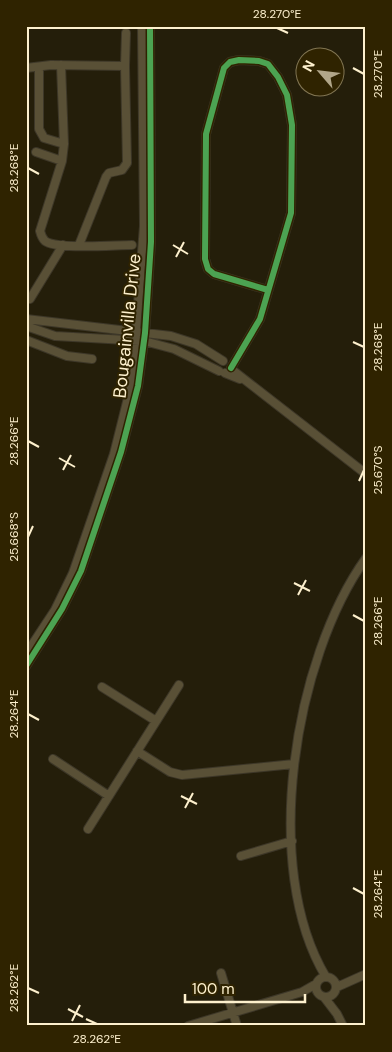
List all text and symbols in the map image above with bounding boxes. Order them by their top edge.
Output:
text: 28.270°E [253,6,301,22]
north arrow [294,48,344,98]
text: 28.270°E [370,50,386,98]
text: N [298,57,319,75]
text: 28.268°E [6,143,22,193]
street label: Bougainvilla Drive [107,253,147,399]
text: 28.268°E [370,322,386,372]
text: 28.266°E [6,416,22,466]
text: 25.670°S [370,445,386,495]
text: 25.668°S [6,512,22,562]
text: 28.266°E [370,596,386,646]
text: 28.264°E [6,689,22,739]
text: 28.264°E [370,869,386,919]
text: 28.262°E [6,964,22,1012]
scale bar [185,972,304,1004]
text: 100 m [192,979,235,999]
text: 28.262°E [73,1031,121,1047]

